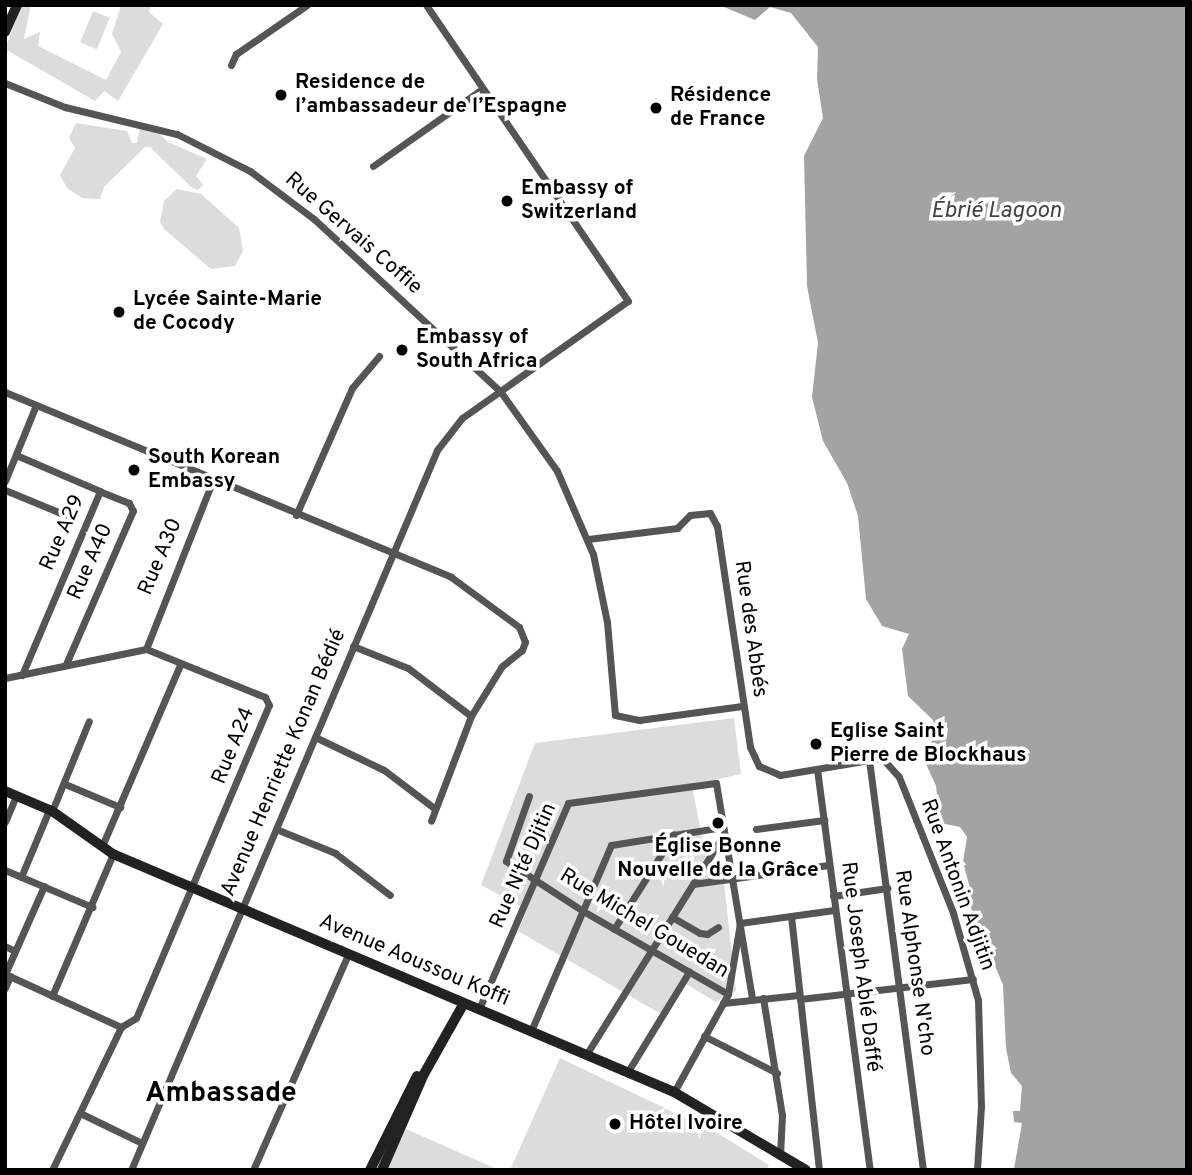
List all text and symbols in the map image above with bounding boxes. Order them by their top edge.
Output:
place label: Residence de l’ambassadeur de l’Espagne [295,70,567,120]
place label: Résidence de France [670,83,771,133]
marker: Residence de l’ambassadeur de l’Espagne [273,87,289,103]
marker: Résidence de France [648,100,664,116]
street label: Rue Gervais Coffie [279,168,427,300]
place label: Embassy of Switzerland [521,176,637,226]
marker: Embassy of Switzerland [499,193,515,209]
water label: Ébrié Lagoon [931,198,1061,226]
place label: Lycée Sainte-Marie de Cocody [133,287,322,337]
marker: Lycée Sainte-Marie de Cocody [111,304,127,320]
place label: Embassy of South Africa [416,325,538,375]
marker: Embassy of South Africa [394,342,410,358]
place label: South Korean Embassy [148,445,280,495]
marker: South Korean Embassy [126,462,142,478]
street label: Rue A29 [35,491,91,575]
street label: Rue A30 [133,514,189,600]
street label: Rue A40 [63,519,119,605]
street label: Rue des Abbés [728,559,772,699]
street label: Avenue Henriette Konan Bédié [216,625,352,901]
street label: Rue A24 [207,703,261,789]
place label: Eglise Saint Pierre de Blockhaus [830,719,1026,769]
marker: Eglise Saint Pierre de Blockhaus [808,736,824,752]
street label: Rue Antonin Adjitin [914,795,1000,975]
street label: Rue N'té Djitin [485,799,563,933]
marker: Église Bonne Nouvelle de la Grâce [710,815,726,831]
place label: Église Bonne Nouvelle de la Grâce [617,834,819,884]
street label: Rue Joseph Ablé Daffé [835,860,885,1074]
street label: Rue Michel Gouedan [555,864,733,984]
street label: Rue Alphonse N'cho [888,868,940,1058]
street label: Avenue Aoussou Koffi [315,909,513,1013]
district label: Ambassade [145,1077,297,1111]
place label: Hôtel Ivoire [629,1111,743,1137]
marker: Hôtel Ivoire [607,1116,623,1132]

